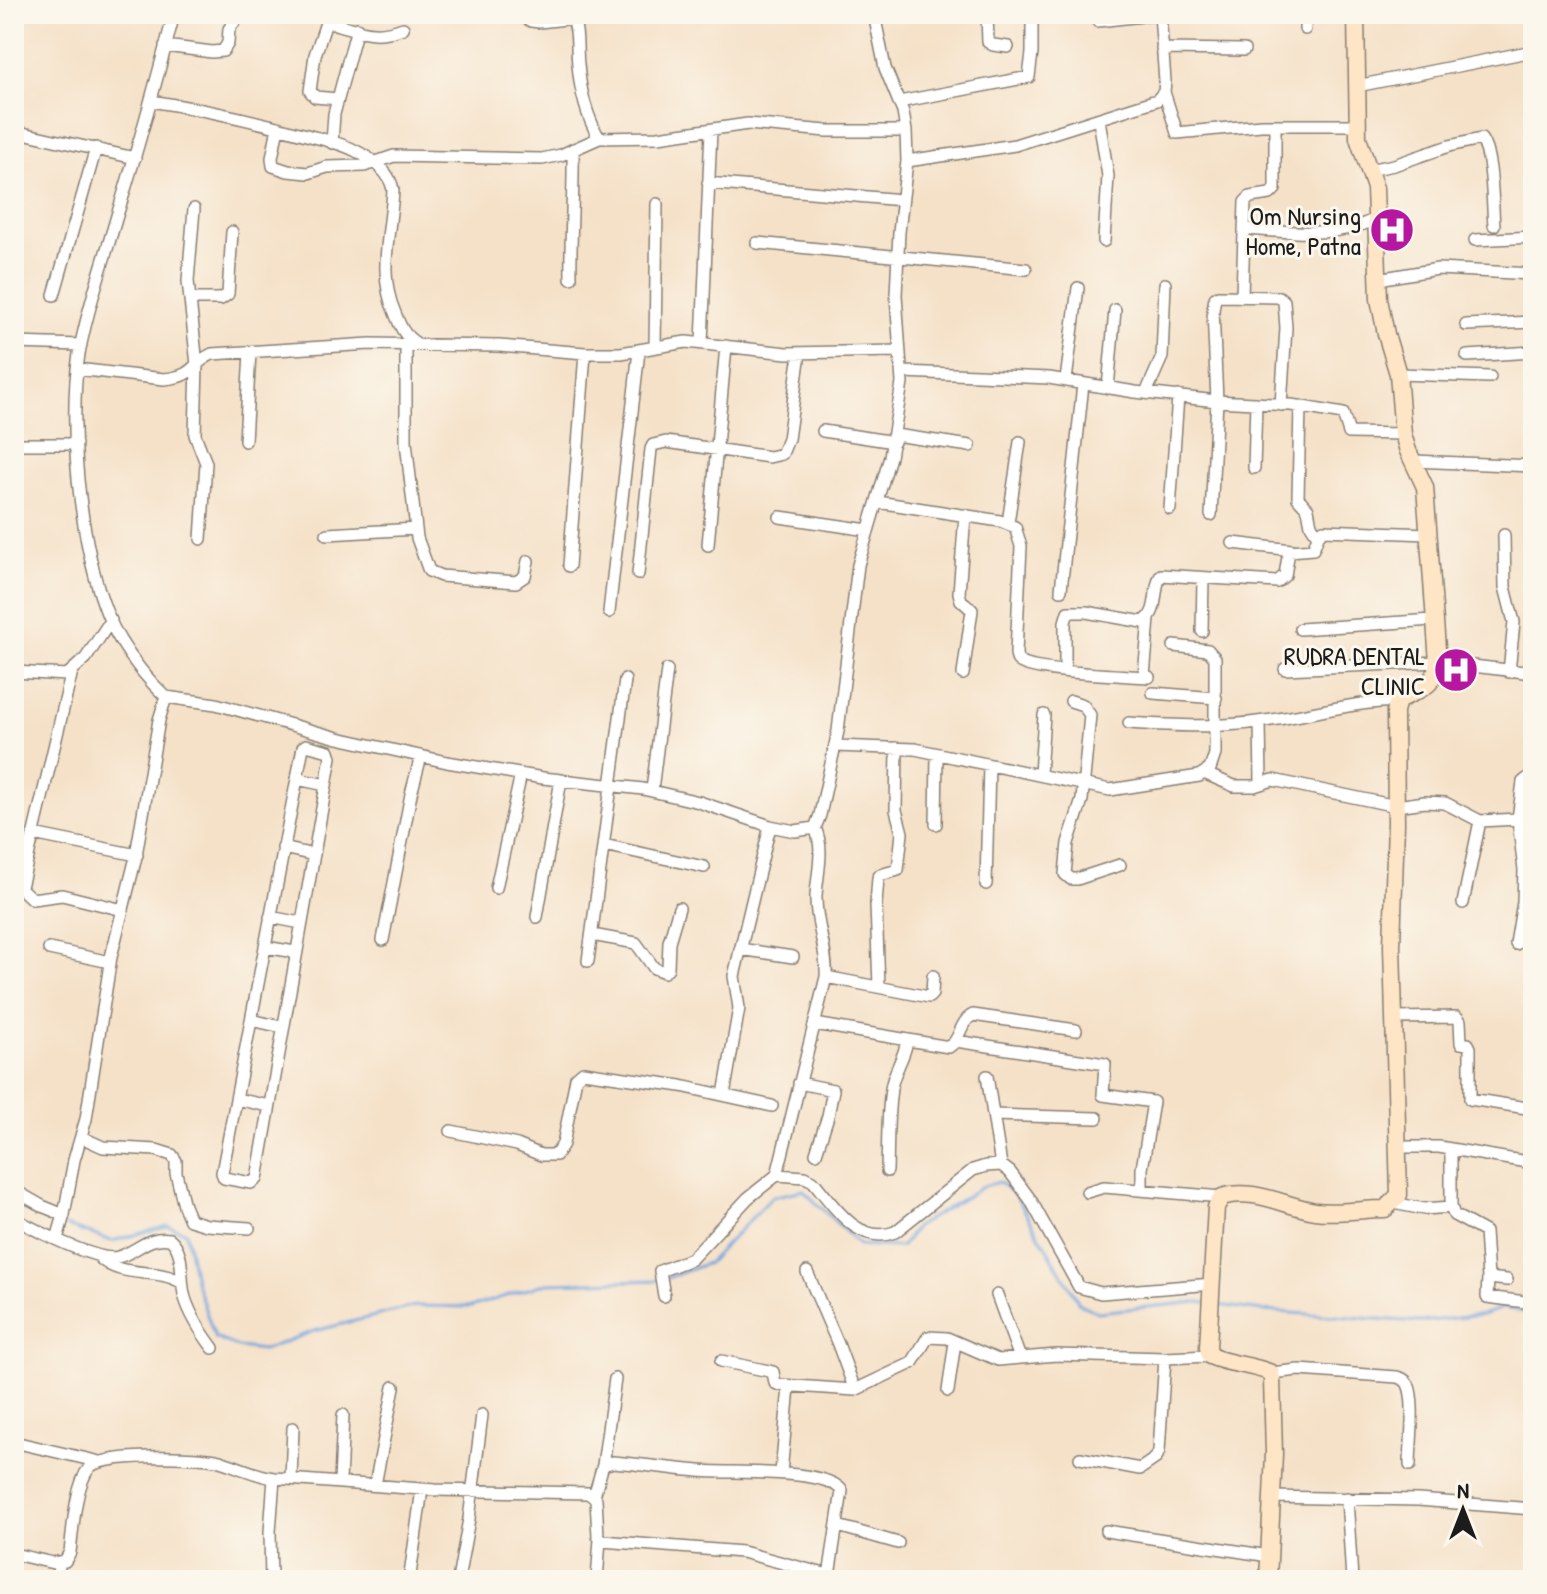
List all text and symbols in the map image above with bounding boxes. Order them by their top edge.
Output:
place label: Om Nursing Home, Patna [1246,198,1361,263]
hospital icon: Om Nursing Home, Patna [1368,206,1416,254]
place label: RUDRA DENTAL CLINIC [1284,638,1425,703]
hospital icon: RUDRA DENTAL CLINIC [1432,646,1480,694]
north arrow [1423,1470,1503,1550]
text: N [1457,1475,1469,1505]

